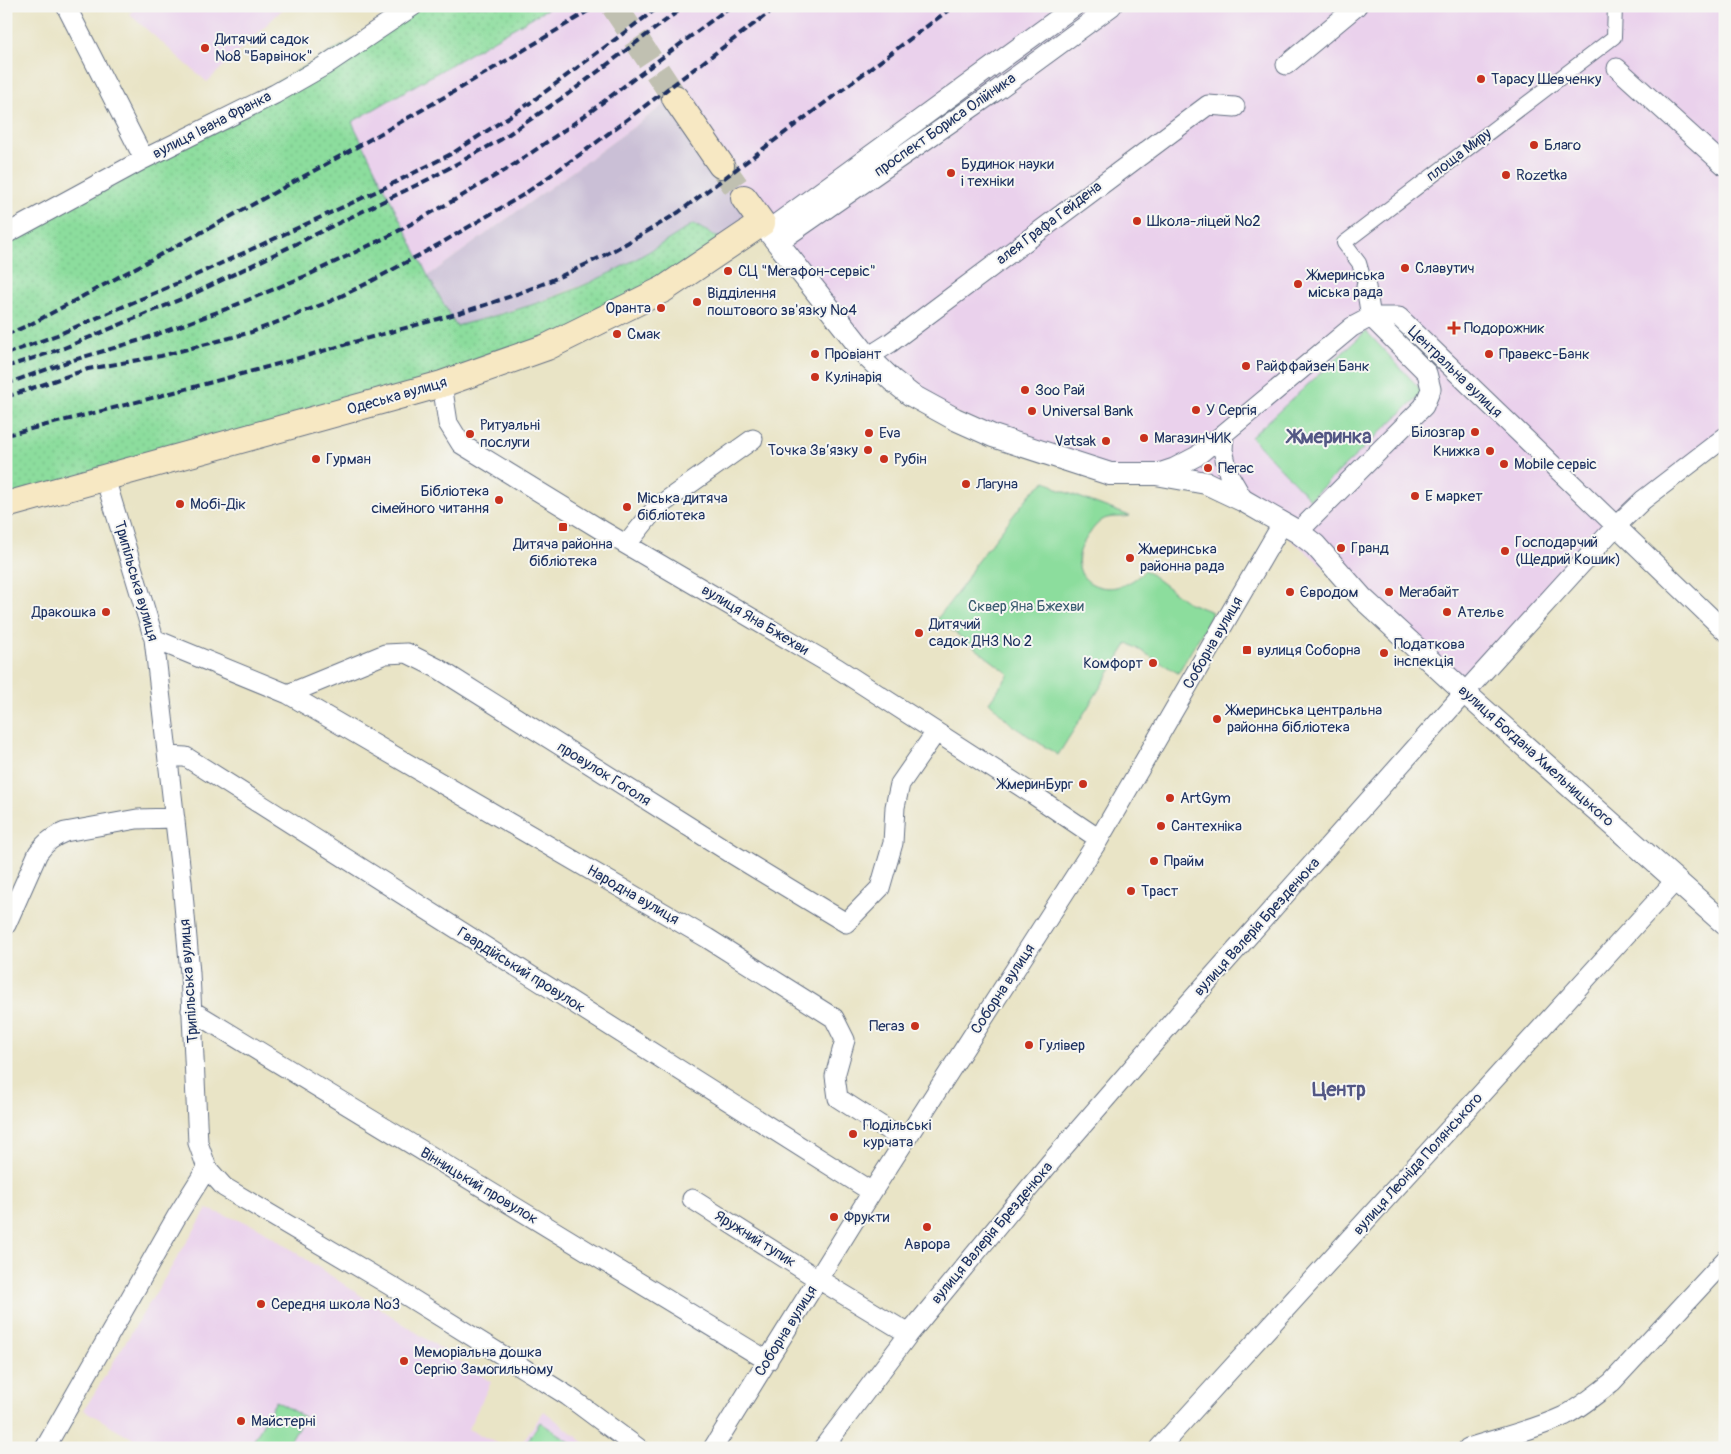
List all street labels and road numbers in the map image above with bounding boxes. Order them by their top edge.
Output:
street label: проспект Бориса Олійника [870,69,1020,181]
street label: вулиця Івана Франка [149,87,275,163]
street label: площа Миру [1423,124,1496,186]
street label: алея Графа Гейдена [992,177,1106,269]
street label: Центральна вулиця [1404,322,1506,422]
street label: Одеська вулиця [345,373,449,419]
street label: Трипільська вулиця [110,519,162,643]
street label: вулиця Яна Бжехви [698,580,812,660]
street label: Соборна вулиця [1179,593,1247,693]
street label: вулиця Богдана Хмельницького [1454,681,1618,831]
street label: провулок Гоголя [554,738,654,810]
street label: вулиця Валерія Брезденюка [1190,854,1324,1000]
street label: Народна вулиця [584,861,682,929]
street label: Трипільська вулиця [175,918,203,1044]
street label: Гвардійський провулок [454,923,589,1017]
street label: Соборна вулиця [967,940,1039,1038]
street label: вулиця Леоніда Полянського [1349,1089,1487,1239]
street label: Вінницький провулок [417,1143,542,1229]
street label: вулиця Валерія Брезденюка [927,1158,1057,1308]
street label: Яружний тупик [711,1206,799,1272]
street label: Соборна вулиця [750,1282,822,1380]

